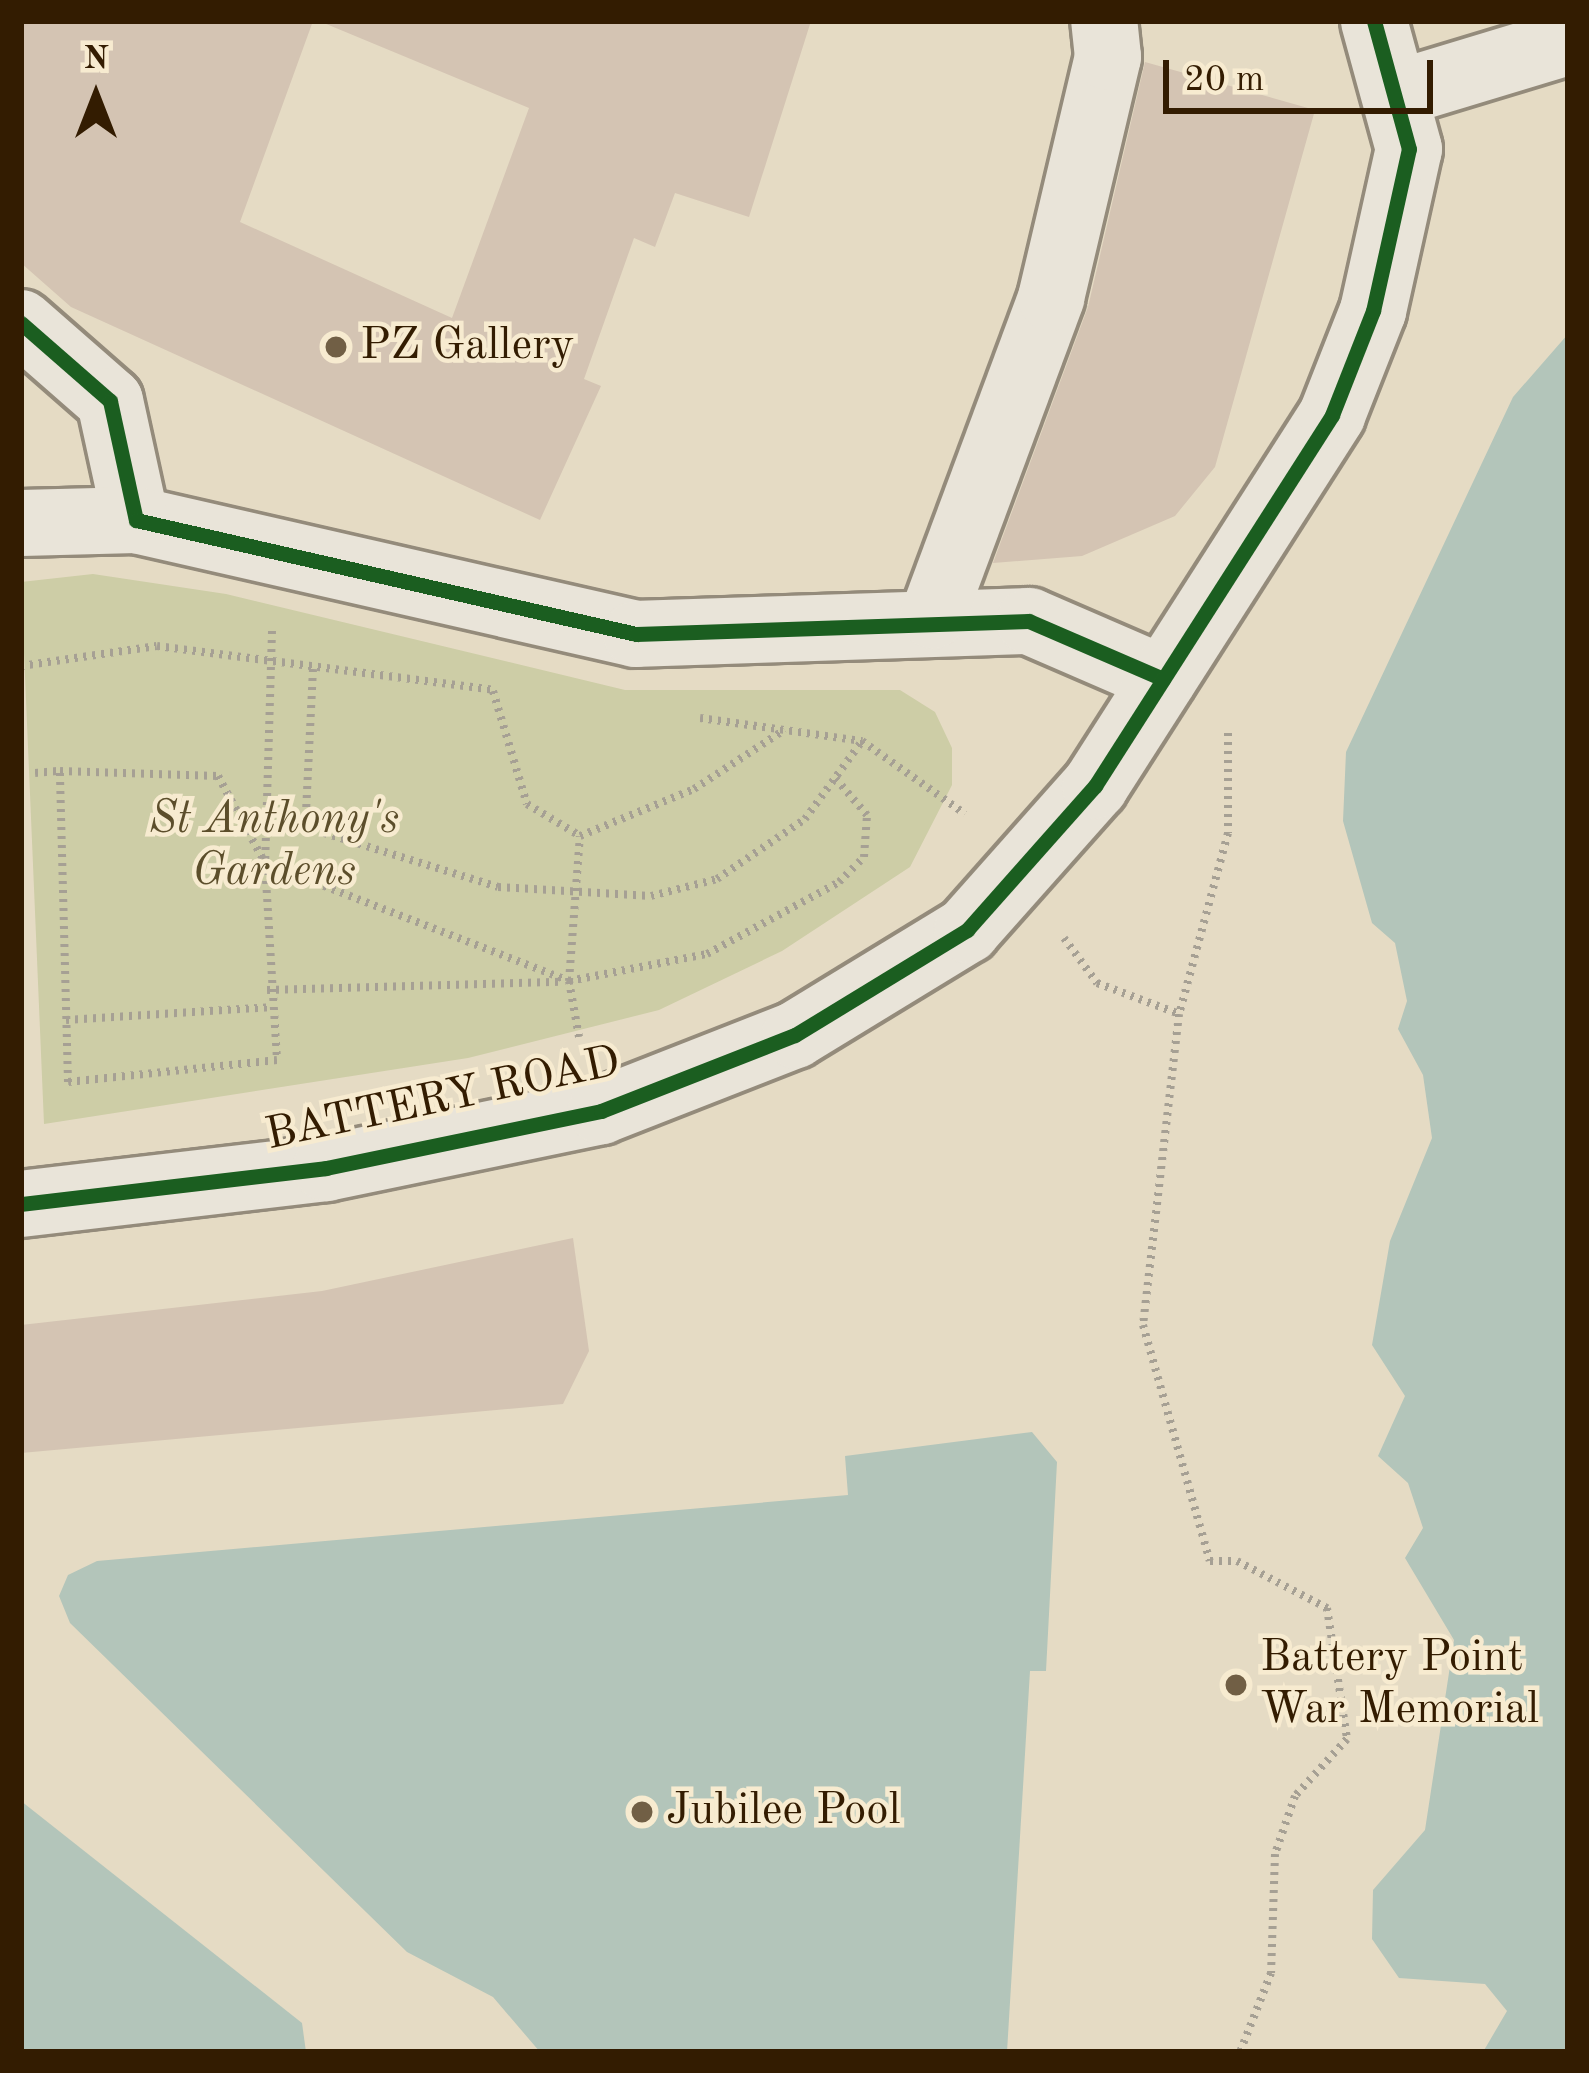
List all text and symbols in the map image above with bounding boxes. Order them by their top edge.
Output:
north arrow [36,36,156,156]
scale bar [1169,36,1439,110]
text: N [83,43,109,76]
text: 20 m [1184,63,1264,99]
place label: PZ Gallery [360,320,574,374]
marker: PZ Gallery [323,334,349,360]
park label: St Anthony's Gardens [149,794,399,900]
street label: BATTERY ROAD [261,1036,625,1164]
place label: Battery Point War Memorial [1260,1632,1539,1738]
marker: Battery Point War Memorial [1223,1672,1249,1698]
place label: Jubilee Pool [666,1785,901,1839]
marker: Jubilee Pool [629,1799,655,1825]

